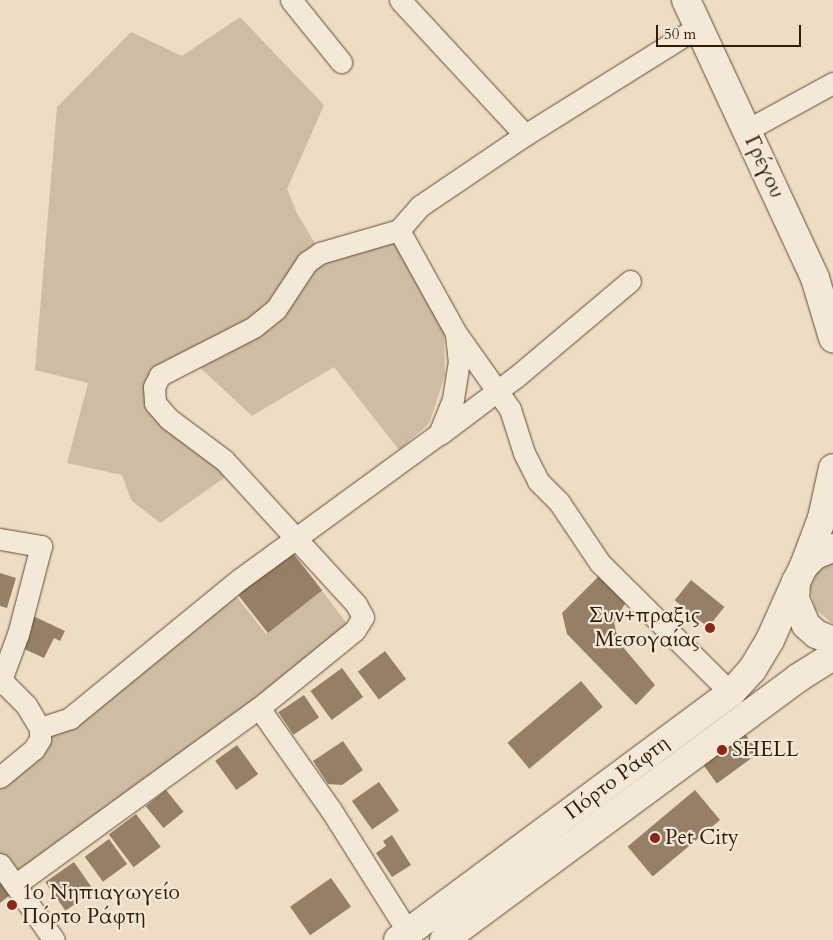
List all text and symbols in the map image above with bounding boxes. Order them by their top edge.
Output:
scale bar [658,15,803,47]
text: 50 m [664,24,696,44]
street label: Γρέγου [739,132,789,202]
place label: Συν+πραξις Μεσογαίας [589,603,700,653]
marker: Συν+πραξις Μεσογαίας [704,622,716,634]
street label: Πόρτο Ράφτη [560,731,674,825]
place label: SHELL [732,737,798,763]
marker: SHELL [716,744,728,756]
place label: Pet City [665,825,739,851]
marker: Pet City [649,832,661,844]
place label: 1ο Νηπιαγωγείο Πόρτο Ράφτη [22,880,180,930]
marker: 1ο Νηπιαγωγείο Πόρτο Ράφτη [6,899,18,911]

